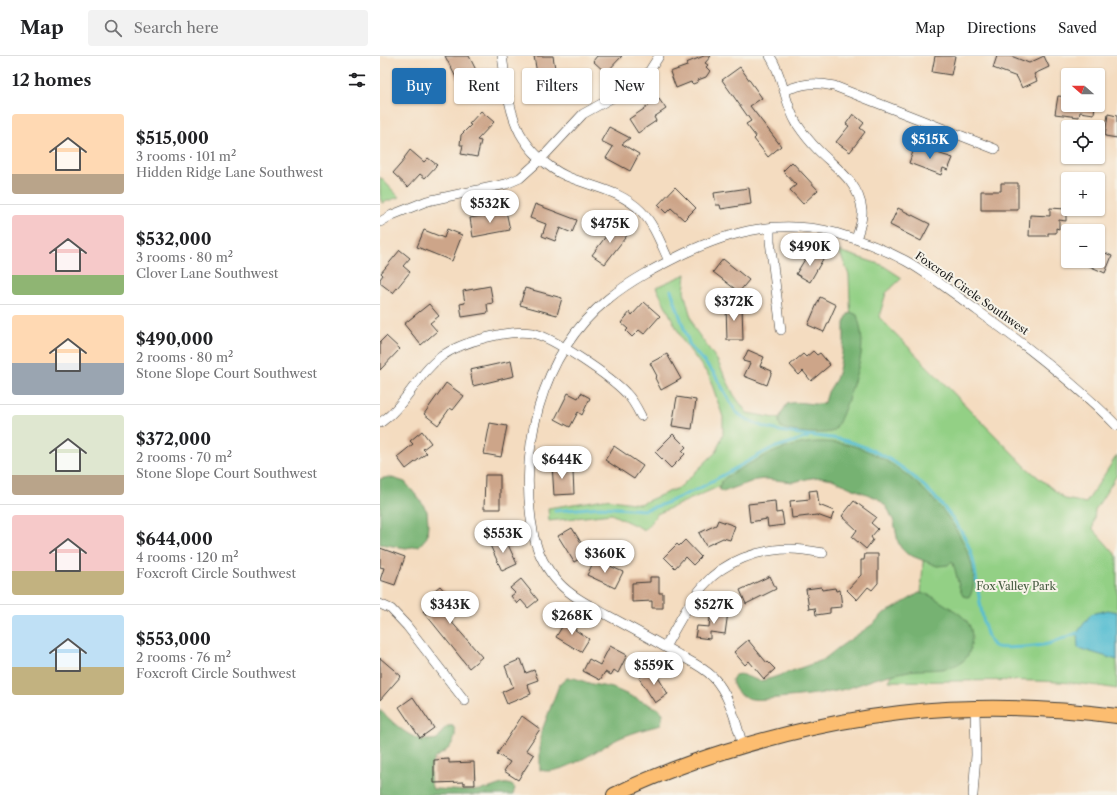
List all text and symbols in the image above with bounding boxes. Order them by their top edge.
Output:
search box [88,10,368,46]
text: Map [20,16,64,39]
icon: search [102,17,124,39]
text: Search here [134,18,219,37]
text: Map [915,19,945,37]
text: Directions [967,19,1036,37]
text: Saved [1058,19,1097,37]
chip: Buy [392,68,446,104]
chip: Rent [454,68,514,104]
chip: Filters [522,68,592,104]
chip: New [600,68,659,104]
north arrow [1061,68,1105,112]
map controls [1061,68,1105,268]
icon: filters [346,69,368,91]
text: 12 homes [12,70,91,90]
button: locate [1061,120,1105,164]
pin: $515K [902,126,958,160]
text: $515,000 [136,128,209,148]
icon: home [44,130,92,178]
text: $515K [911,131,949,147]
text: 3 rooms · 101 m² [136,148,236,164]
text: Hidden Ridge Lane Southwest [136,164,323,180]
button: + [1061,172,1105,216]
pin: $532K [462,190,518,224]
text: $532K [470,195,510,211]
pin: $475K [582,210,638,244]
text: $475K [590,215,630,231]
button: − [1061,224,1105,268]
text: $532,000 [136,229,211,249]
icon: home [44,231,92,279]
pin: $490K [782,233,838,267]
text: $490K [789,238,831,254]
street label: Foxcroft Circle Southwest [913,248,1032,338]
text: 3 rooms · 80 m² [136,249,233,265]
text: Clover Lane Southwest [136,265,278,281]
pin: $372K [706,288,762,322]
text: $372K [714,293,754,309]
text: $490,000 [136,329,213,349]
icon: home [44,331,92,379]
text: 2 rooms · 80 m² [136,349,233,365]
text: Stone Slope Court Southwest [136,365,317,381]
text: $372,000 [136,429,211,449]
icon: home [44,431,92,479]
pin: $644K [534,446,590,480]
text: 2 rooms · 70 m² [136,449,232,465]
text: $644K [542,451,582,467]
text: Stone Slope Court Southwest [136,465,317,481]
pin: $553K [475,520,531,554]
text: $553K [483,525,523,541]
text: $644,000 [136,529,213,549]
icon: home [44,531,92,579]
pin: $360K [577,540,633,574]
text: $360K [584,545,626,561]
text: 4 rooms · 120 m² [136,549,239,565]
text: Foxcroft Circle Southwest [136,565,296,581]
park label: Fox Valley Park [976,579,1056,593]
pin: $343K [422,591,478,625]
pin: $527K [686,591,742,625]
text: $343K [430,596,470,612]
text: $527K [694,596,734,612]
pin: $268K [544,602,600,636]
text: $268K [551,607,593,623]
text: $553,000 [136,629,211,649]
icon: home [44,631,92,679]
text: 2 rooms · 76 m² [136,649,231,665]
pin: $559K [626,652,682,686]
text: $559K [634,657,674,673]
text: Foxcroft Circle Southwest [136,665,296,681]

